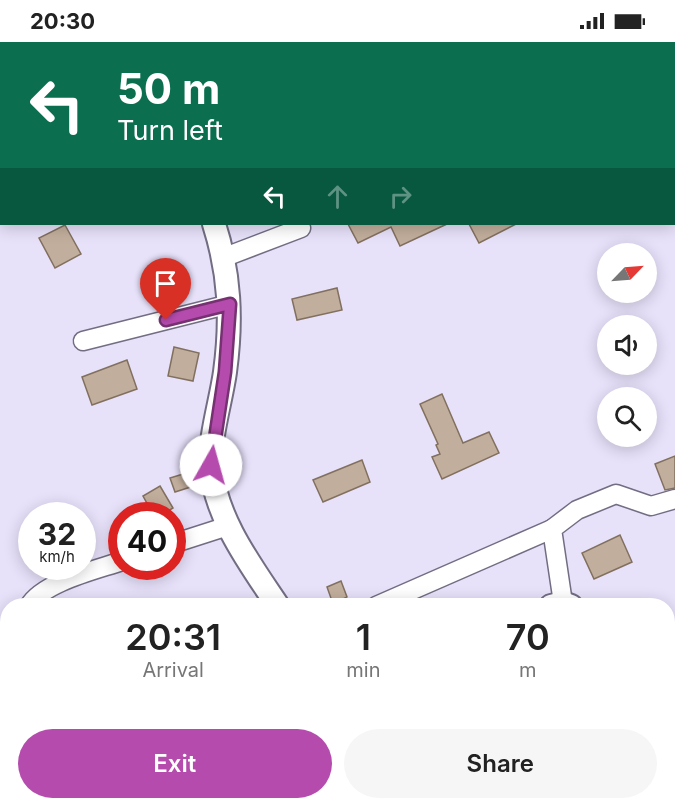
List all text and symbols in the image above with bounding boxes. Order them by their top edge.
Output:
text: 20:30 [30,8,95,34]
text: 50 m [117,63,220,114]
icon: left [18,66,96,144]
text: Turn left [117,114,223,147]
icon: left [258,180,291,213]
icon: ahead [321,180,354,213]
icon: right [384,180,417,213]
north arrow [597,243,657,303]
map controls [597,243,657,447]
pin [140,258,191,320]
icon: arrive [149,267,182,300]
button: sound [597,315,657,375]
button: search [597,387,657,447]
position arrow [179,433,243,497]
speed limit sign: 40 [108,502,186,580]
text: 32 [38,516,76,552]
text: km/h [39,547,75,566]
text: 20:31 [125,615,221,659]
text: 1 [356,615,371,659]
text: 70 [506,615,550,659]
text: Arrival [142,658,204,682]
text: min [346,658,381,682]
text: m [519,658,537,682]
button: Exit [18,729,332,798]
button: Share [344,729,657,798]

